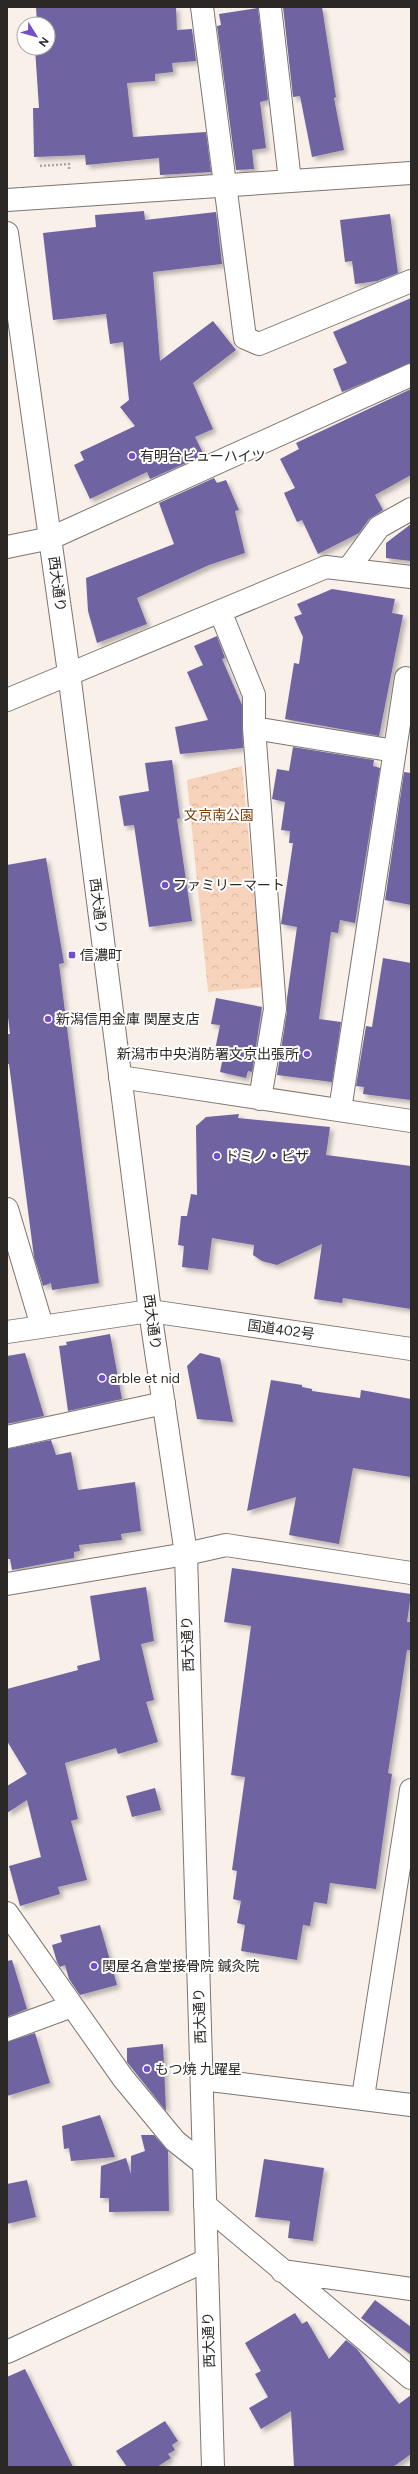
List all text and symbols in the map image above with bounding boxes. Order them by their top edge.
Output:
north arrow [16,16,56,56]
text: N [36,34,51,49]
place label: 有明台ビューハイツ [140,448,265,465]
marker: 有明台ビューハイツ [127,451,137,461]
street label: 西大通り [45,555,69,613]
park label: 文京南公園 [184,807,254,824]
street label: 西大通り [86,877,110,935]
place label: ファミリーマート [173,877,285,894]
marker: ファミリーマート [160,880,170,890]
place label: 信濃町 [80,947,122,964]
marker: 信濃町 [67,950,77,960]
place label: 新潟信用金庫 関屋支店 [56,1011,199,1028]
marker: 新潟信用金庫 関屋支店 [43,1014,53,1024]
place label: 新潟市中央消防署文京出張所 [117,1046,299,1063]
marker: 新潟市中央消防署文京出張所 [302,1049,312,1059]
place label: ドミノ・ピザ [225,1148,309,1165]
marker: ドミノ・ピザ [212,1151,222,1161]
street label: 西大通り [140,1293,164,1351]
street label: 国道402号 [246,1317,316,1343]
place label: arble et nid [110,1370,180,1387]
marker: arble et nid [97,1373,107,1383]
street label: 西大通り [179,1616,197,1672]
place label: 関屋名倉堂接骨院 鍼灸院 [102,1958,259,1975]
marker: 関屋名倉堂接骨院 鍼灸院 [89,1961,99,1971]
street label: 西大通り [191,1988,209,2044]
place label: もつ焼 九躍星 [155,2061,242,2078]
marker: もつ焼 九躍星 [142,2064,152,2074]
street label: 西大通り [200,2312,218,2368]

